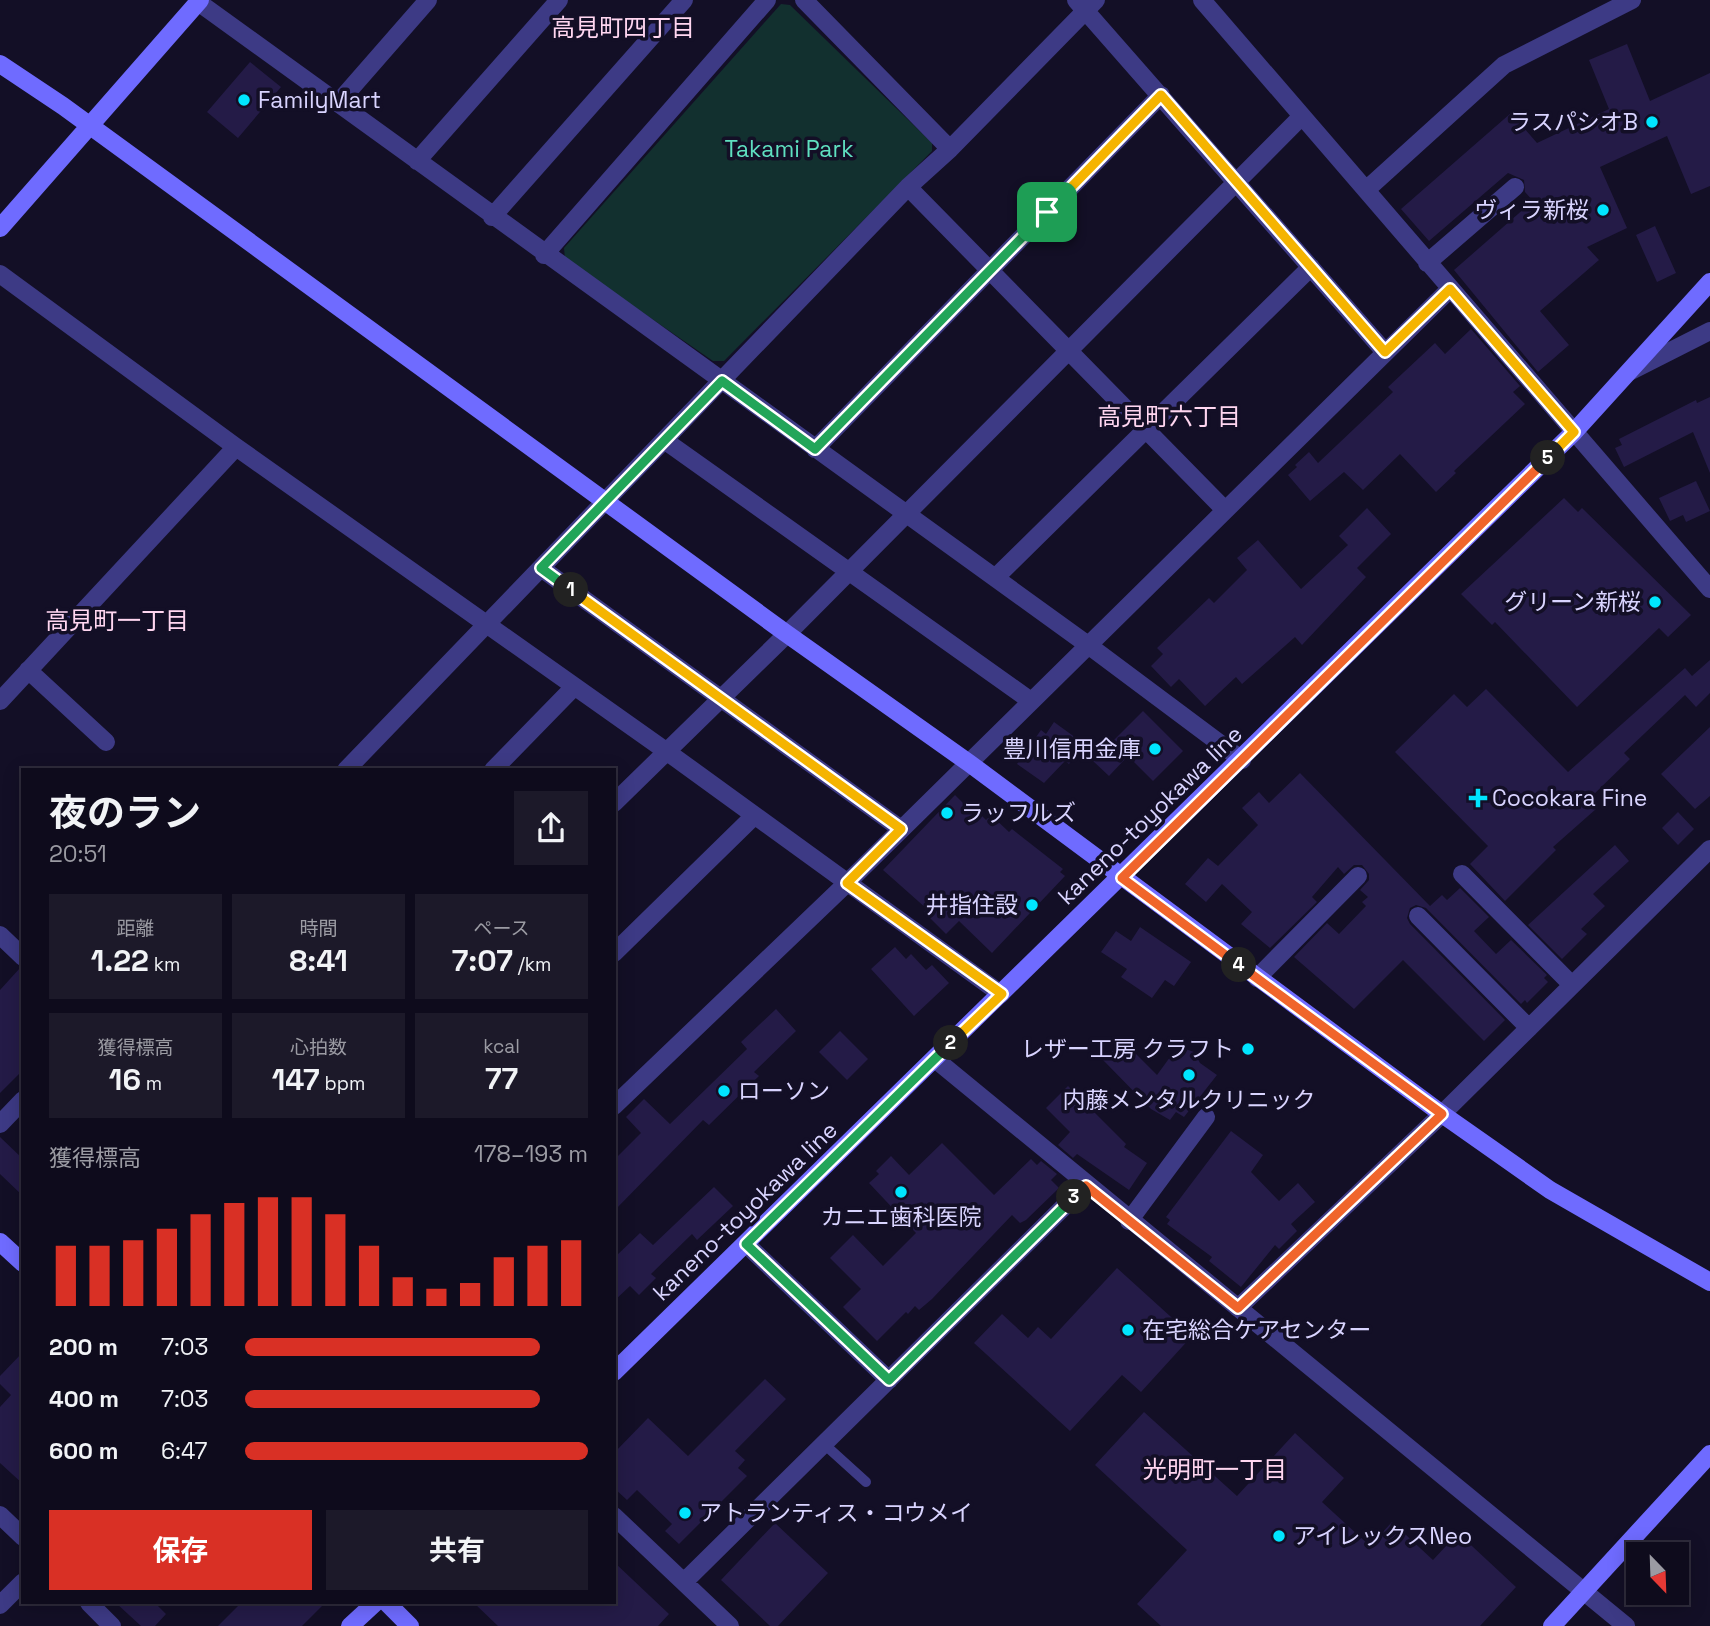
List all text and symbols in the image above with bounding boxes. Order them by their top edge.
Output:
district label: 高見町四丁目 [551,12,695,43]
place label: FamilyMart [258,85,381,115]
marker: FamilyMart [236,92,252,108]
place label: ラスパシオB [1508,107,1638,137]
marker: ラスパシオB [1644,114,1660,130]
park label: Takami Park [724,134,854,164]
pin [1017,182,1077,242]
icon: arrive [1028,193,1066,231]
place label: ヴィラ新桜 [1474,195,1589,225]
marker: ヴィラ新桜 [1595,202,1611,218]
district label: 高見町六丁目 [1097,401,1241,432]
pin: 5 [1530,440,1566,476]
text: 5 [1542,445,1553,470]
pin: 1 [554,572,588,608]
text: 1 [566,577,575,602]
place label: グリーン新桜 [1504,587,1641,617]
marker: グリーン新桜 [1647,594,1663,610]
district label: 高見町一丁目 [45,605,189,636]
street label: kaneno-toyokawa line [1051,719,1249,911]
place label: 豊川信用金庫 [1003,734,1141,764]
marker: 豊川信用金庫 [1147,741,1163,757]
place label: Cocokara Fine [1492,783,1647,813]
text: 夜のラン [49,789,201,837]
marker: Cocokara Fine [1470,790,1486,806]
button: share [514,791,588,865]
place label: ラッフルズ [961,798,1076,828]
marker: ラッフルズ [939,805,955,821]
text: 20:51 [49,839,107,869]
place label: 井指住設 [926,890,1018,920]
marker: 井指住設 [1024,897,1040,913]
text: 距離 [116,916,155,941]
text: 時間 [299,916,338,941]
text: ペース [473,916,530,941]
text: 1.22 [91,941,149,980]
text: 8:41 [289,941,348,980]
text: 7:07 [452,941,513,980]
pin: 4 [1222,948,1256,982]
text: km [149,952,180,977]
text: /km [513,952,551,977]
text: 4 [1232,952,1245,977]
pin: 2 [934,1026,968,1060]
text: 2 [945,1030,956,1055]
text: kcal [483,1034,520,1059]
place label: レザー工房 クラフト [1021,1034,1234,1064]
text: 獲得標高 [97,1035,174,1060]
text: 心拍数 [290,1035,347,1060]
marker: レザー工房 クラフト [1240,1041,1256,1057]
text: 77 [485,1059,518,1098]
text: 16 [109,1060,141,1099]
text: 147 [272,1060,320,1099]
marker: 内藤メンタルクリニック [1181,1067,1197,1083]
text: m [141,1071,162,1096]
text: bpm [320,1071,365,1096]
place label: ローソン [738,1076,830,1106]
marker: ローソン [716,1083,732,1099]
place label: 内藤メンタルクリニック [1063,1085,1316,1115]
street label: kaneno-toyokawa line [646,1115,844,1307]
text: 178–193 m [474,1139,588,1169]
text: 獲得標高 [49,1143,141,1173]
pin: 3 [1056,1180,1092,1214]
marker: カニエ歯科医院 [893,1184,909,1200]
text: 3 [1068,1184,1079,1209]
place label: カニエ歯科医院 [821,1202,982,1232]
place label: 在宅総合ケアセンター [1142,1315,1372,1345]
marker: 在宅総合ケアセンター [1120,1322,1136,1338]
text: 200 m [49,1332,118,1362]
text: 7:03 [161,1332,208,1362]
text: 400 m [49,1384,119,1414]
text: 7:03 [161,1384,208,1414]
text: 600 m [49,1436,119,1466]
text: 6:47 [161,1436,208,1466]
district label: 光明町一丁目 [1143,1454,1287,1485]
place label: アトランティス・コウメイ [699,1498,973,1528]
marker: アトランティス・コウメイ [677,1505,693,1521]
button: 保存 [49,1510,312,1590]
button: 共有 [326,1510,588,1590]
place label: アイレックスNeo [1293,1521,1472,1551]
marker: アイレックスNeo [1271,1528,1287,1544]
north arrow [1626,1542,1689,1605]
map controls [1626,1542,1689,1605]

